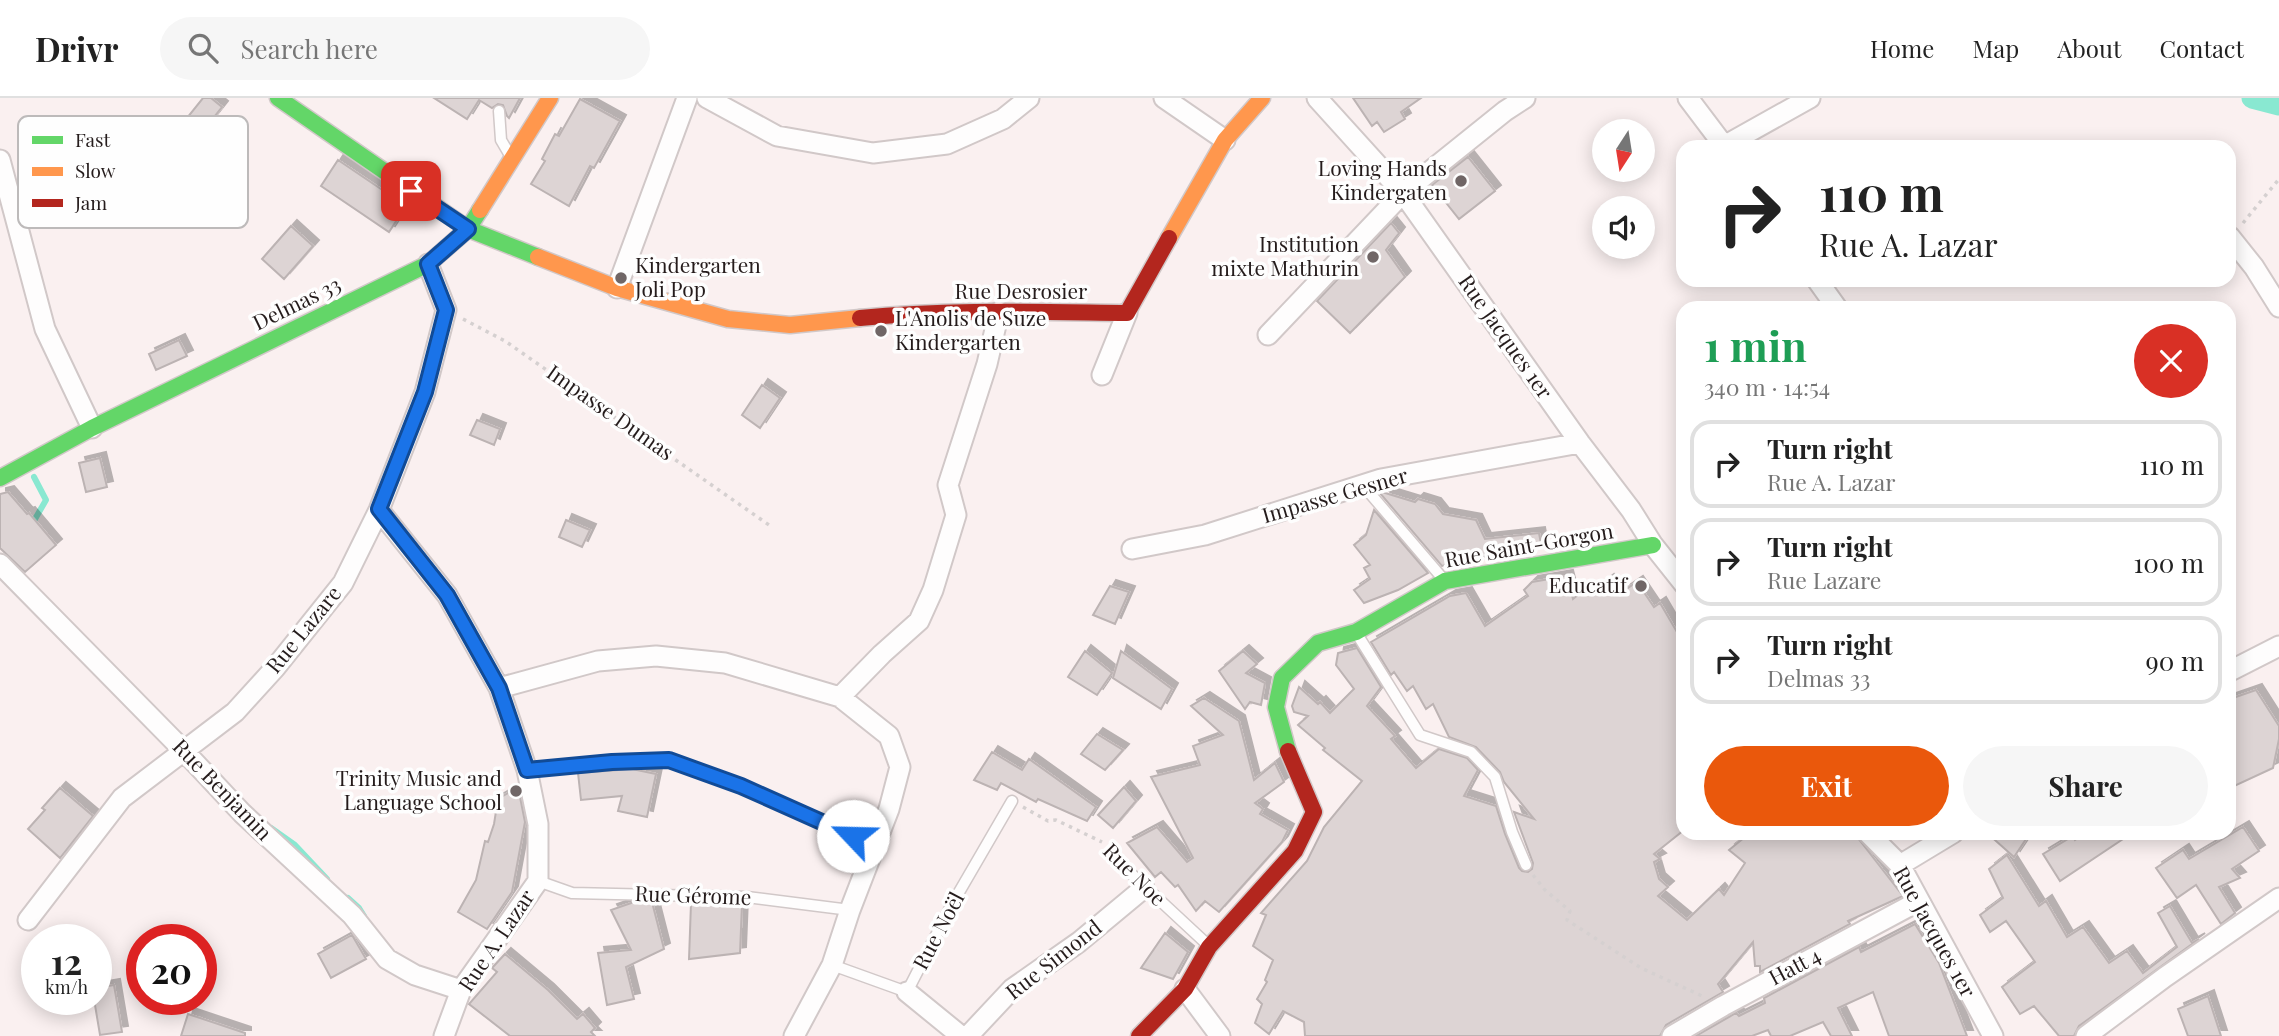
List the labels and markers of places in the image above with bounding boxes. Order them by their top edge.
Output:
place label: Loving Hands Kindergaten [1318,153,1447,205]
pin [381,161,441,221]
marker: Loving Hands Kindergaten [1453,173,1469,189]
place label: Institution mixte Mathurin [1211,229,1359,281]
marker: Institution mixte Mathurin [1365,249,1381,265]
place label: Kindergarten Joli Pop [634,250,761,302]
marker: Kindergarten Joli Pop [613,270,629,286]
place label: L'Anolis de Suze Kindergarten [895,303,1046,355]
marker: L'Anolis de Suze Kindergarten [873,323,889,339]
place label: Educatif [1549,570,1629,598]
marker: Educatif [1633,578,1649,594]
place label: Trinity Music and Language School [336,763,502,815]
marker: Trinity Music and Language School [508,783,524,799]

